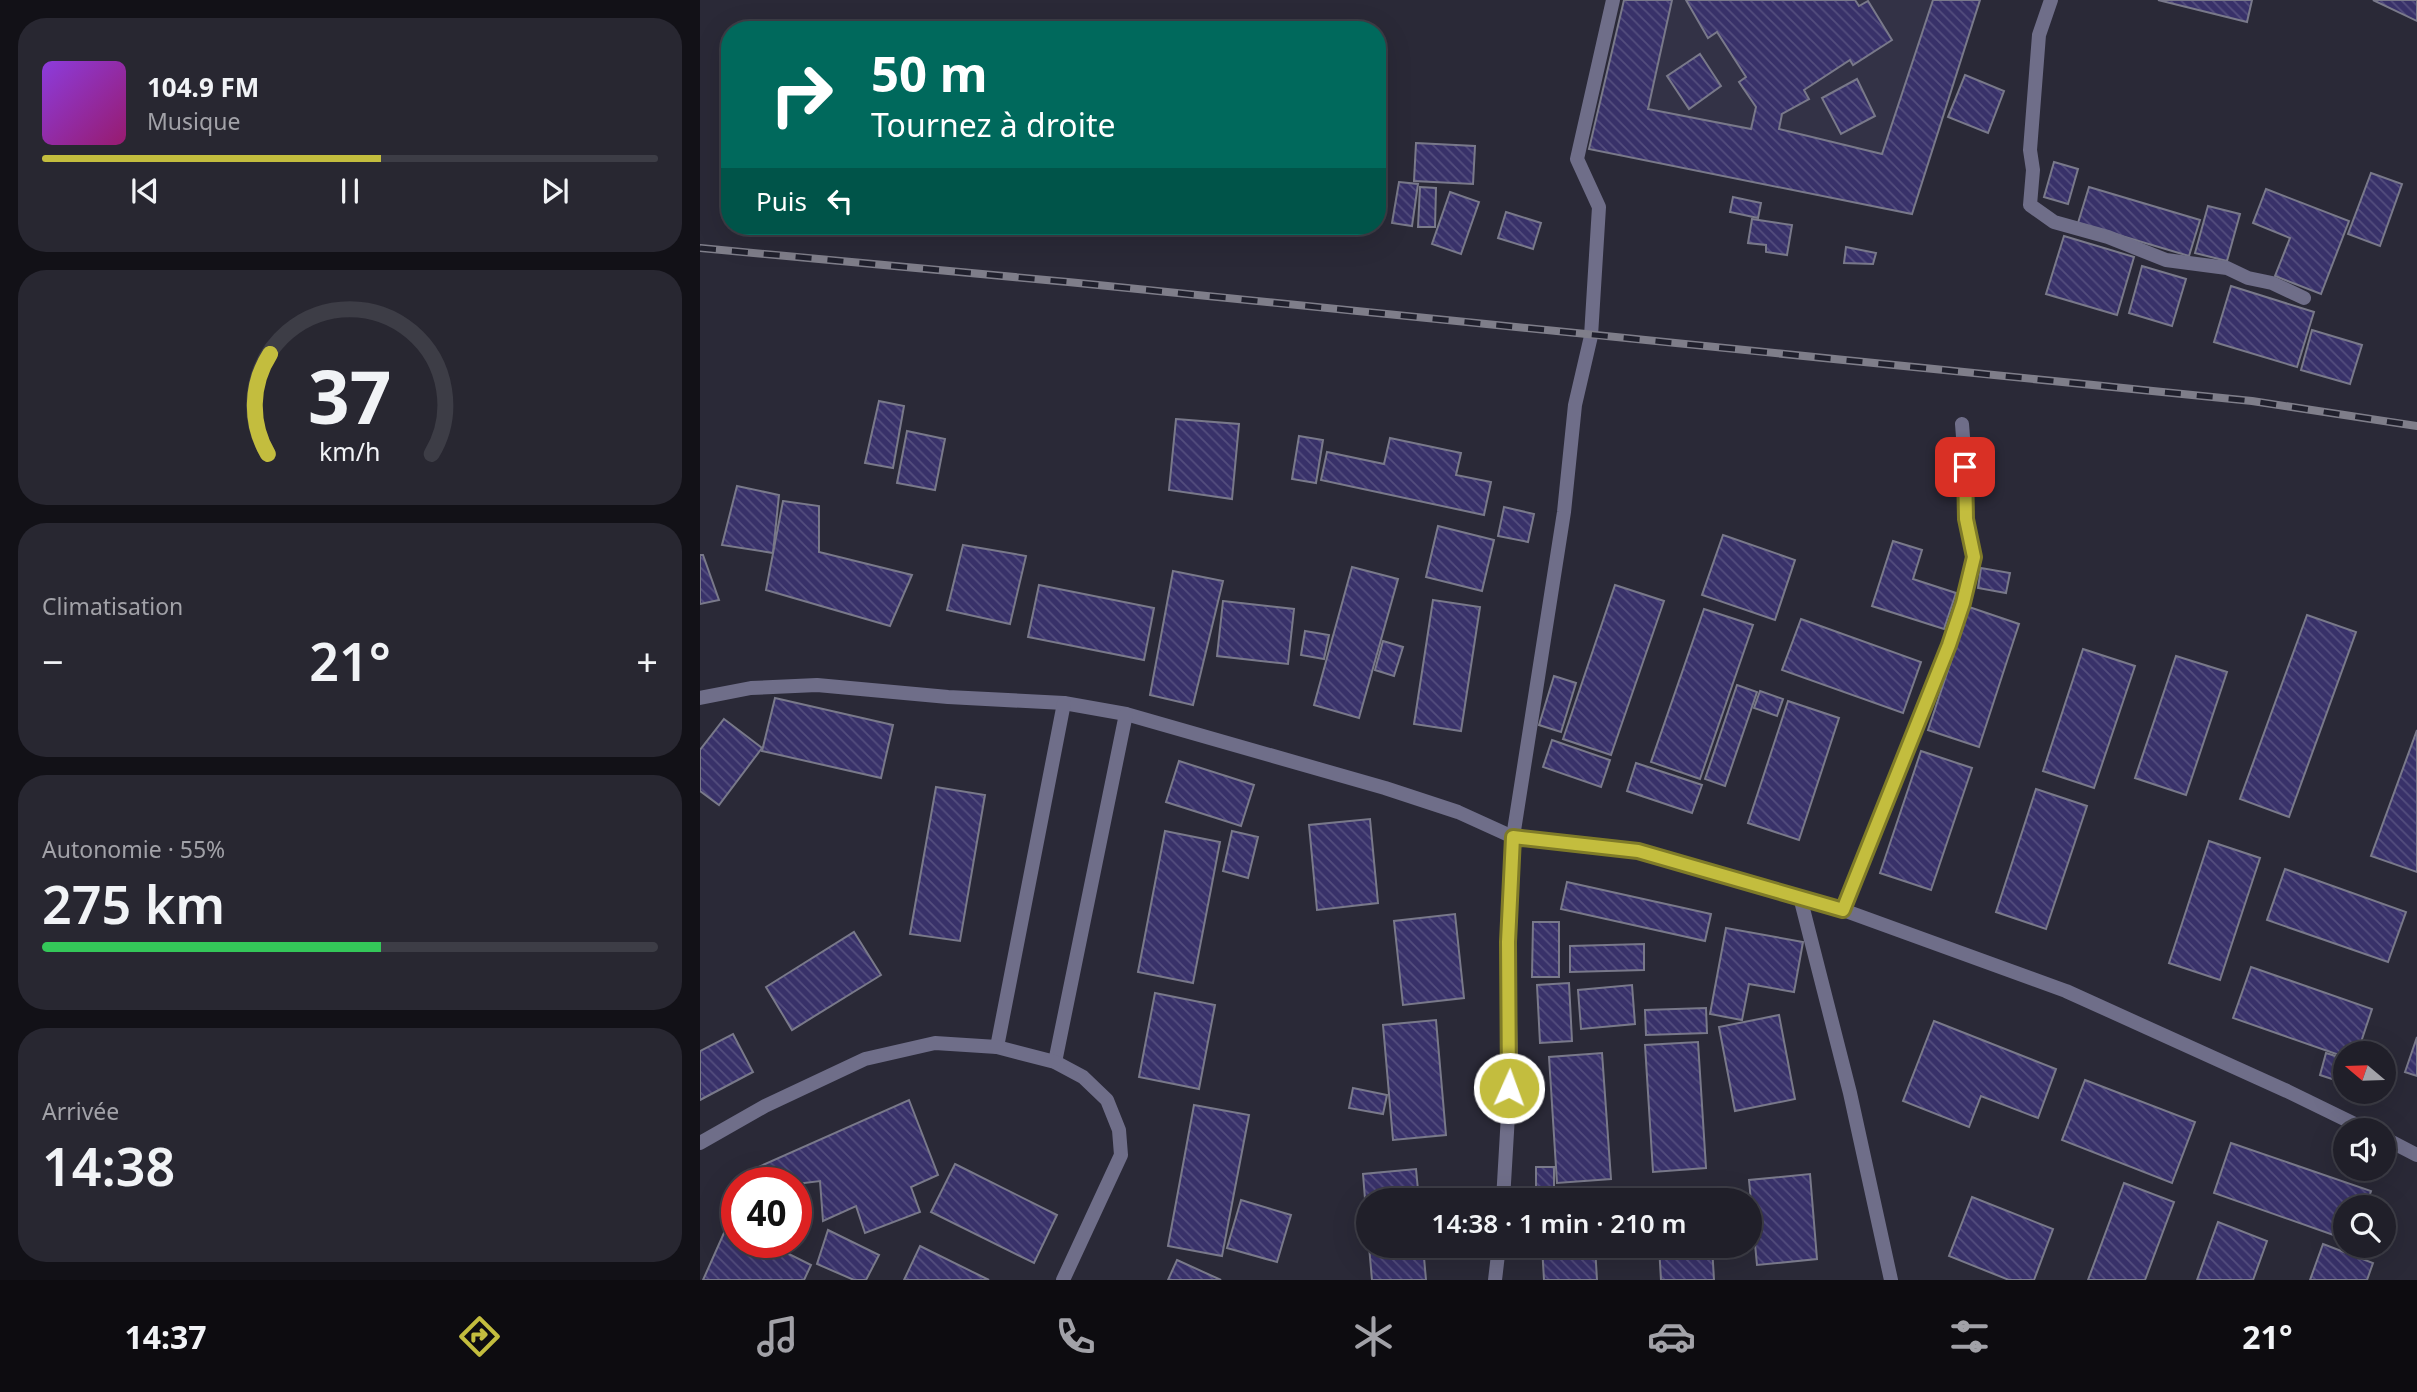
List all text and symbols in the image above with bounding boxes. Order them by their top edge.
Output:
text: 50 m [871,40,988,106]
icon: right [756,49,847,140]
text: 104.9 FM [147,69,259,105]
text: Tournez à droite [871,103,1116,146]
text: Musique [147,105,240,137]
icon: previous [126,172,164,210]
icon: pause [331,172,369,210]
icon: next [536,172,574,210]
icon: left [821,182,859,220]
text: Puis [756,183,807,219]
text: 37 [308,346,392,445]
text: km/h [319,433,381,467]
pin [1935,437,1995,497]
icon: arrive [1946,448,1984,486]
text: Climatisation [42,590,183,622]
text: 21° [309,625,391,696]
text: − [42,635,64,687]
text: + [636,635,658,687]
text: Autonomie · 55% [42,833,225,865]
text: 275 km [42,868,225,939]
north arrow [2333,1041,2396,1104]
map controls [2333,1041,2396,1258]
position arrow [1472,1051,1546,1125]
text: Arrivée [42,1095,119,1127]
button: sound [2333,1118,2396,1181]
text: 14:38 [42,1130,175,1201]
speed limit sign: 40 [721,1167,812,1258]
button: search [2333,1195,2396,1258]
text: 14:38 · 1 min · 210 m [1432,1205,1686,1241]
icon: directions [455,1312,504,1361]
icon: music [753,1312,802,1361]
icon: phone [1051,1312,1100,1361]
icon: climate [1349,1312,1398,1361]
icon: car [1647,1312,1696,1361]
icon: filters [1945,1312,1994,1361]
text: 14:37 [124,1315,207,1358]
text: 21° [2242,1315,2293,1358]

